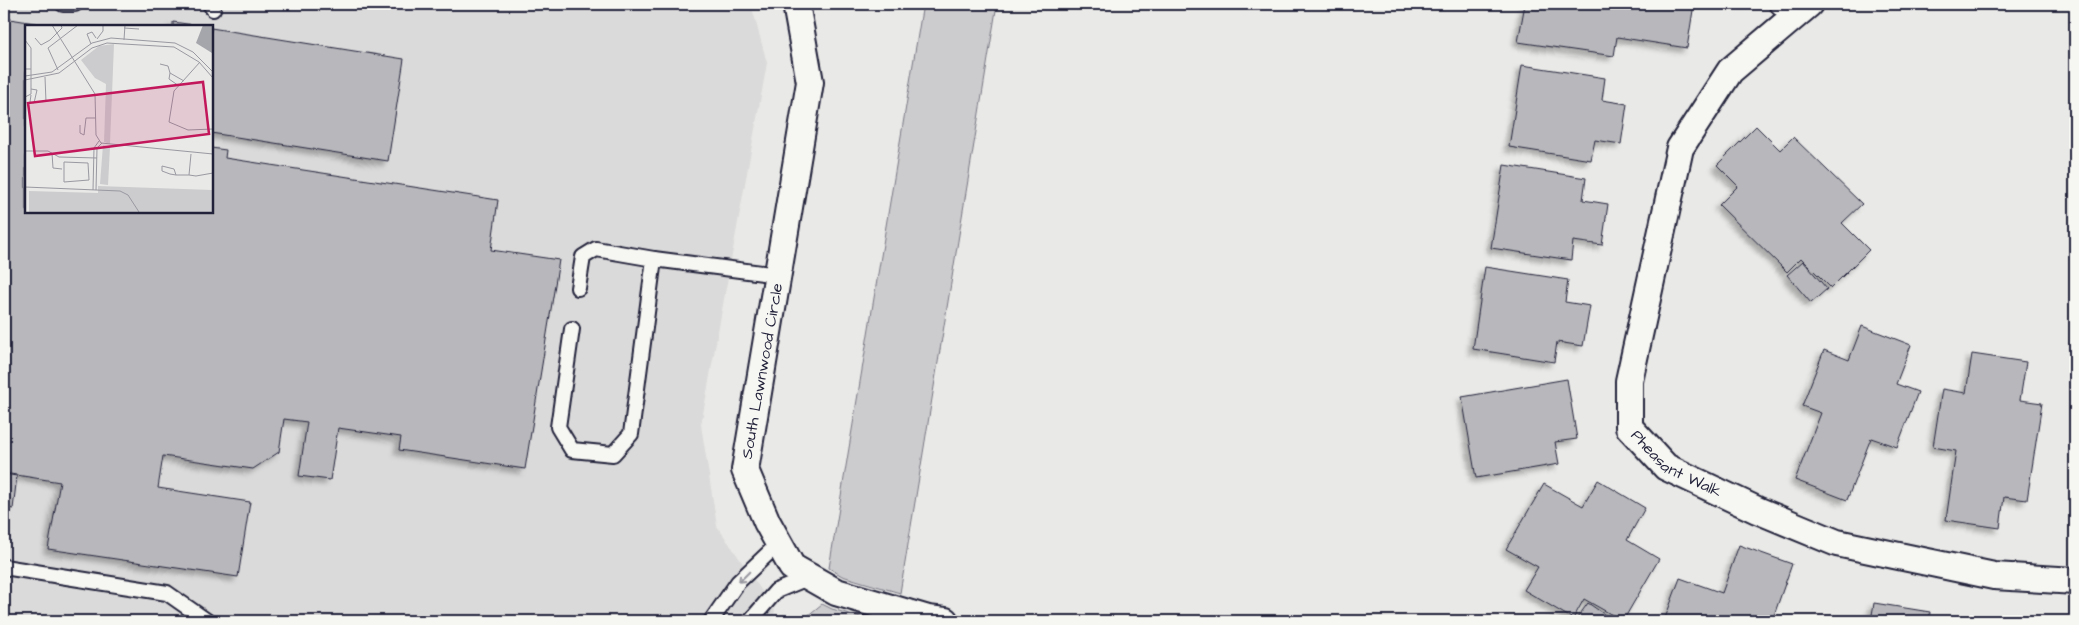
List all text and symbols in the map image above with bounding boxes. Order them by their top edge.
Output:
inset map [25,25,212,212]
street label: South Lawnwood Circle [736,281,788,460]
street label: Pheasant Walk [1626,425,1725,503]
one-way arrow [738,571,750,583]

